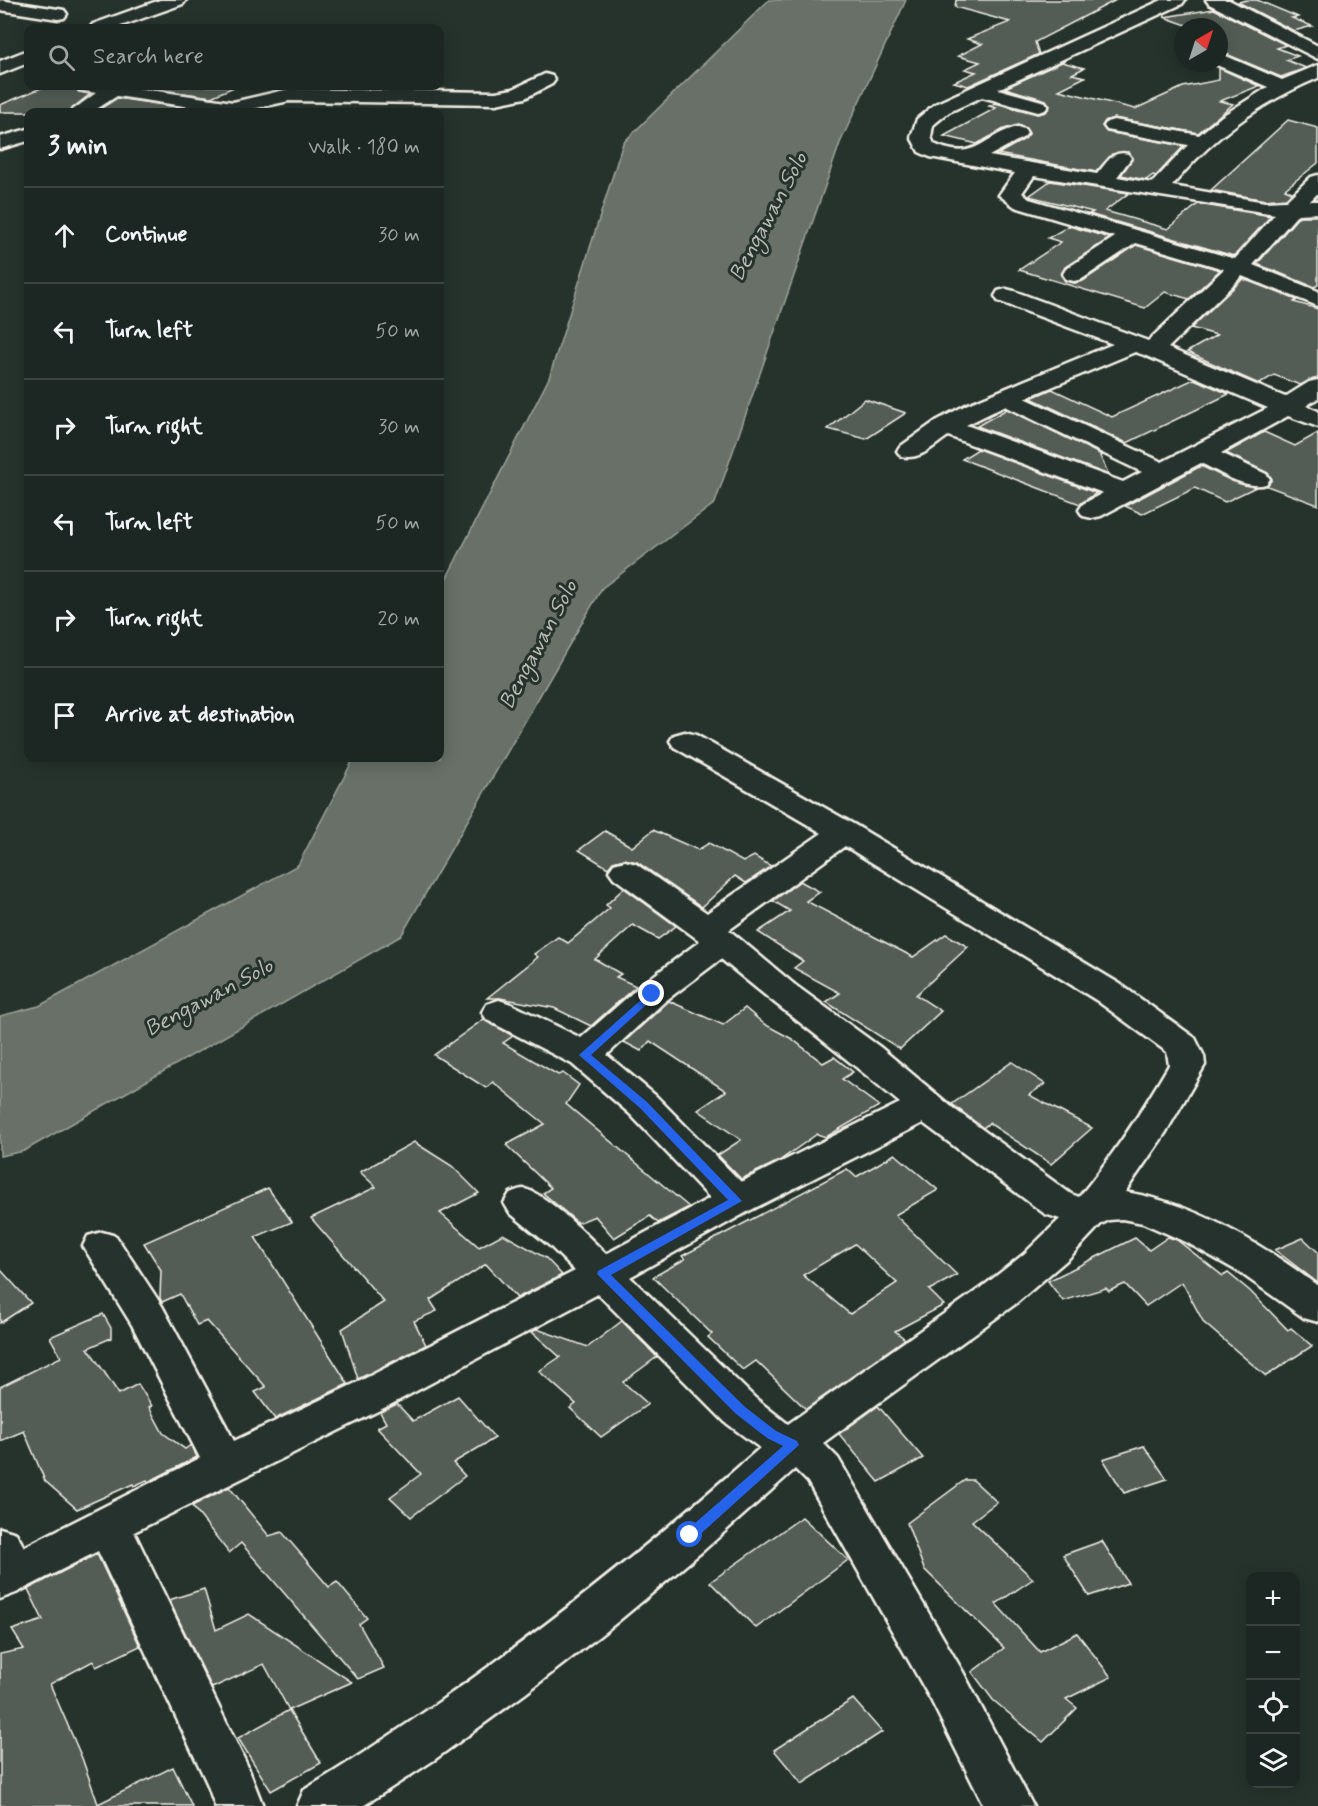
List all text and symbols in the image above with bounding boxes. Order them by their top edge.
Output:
north arrow [1174,18,1228,72]
search box [24,24,444,90]
icon: search [45,41,78,74]
text: Search here [93,43,204,71]
text: 3 min [48,130,108,164]
text: Walk · 180 m [308,134,420,161]
water label: Bengawan Solo [723,147,817,287]
icon: ahead [48,219,81,252]
text: Continue [105,221,187,249]
text: 30 m [378,222,420,249]
icon: left [48,315,81,348]
text: Turn left [105,317,193,345]
text: 50 m [375,318,420,345]
icon: right [48,411,81,444]
text: Turn right [105,413,203,441]
text: 30 m [378,414,420,441]
icon: left [48,507,81,540]
text: Turn left [105,509,193,537]
text: 50 m [375,510,420,537]
water label: Bengawan Solo [493,575,587,715]
icon: right [48,603,81,636]
text: Turn right [105,605,203,633]
text: 20 m [377,606,420,633]
icon: arrive [48,699,81,732]
text: Arrive at destination [105,701,295,729]
water label: Bengawan Solo [140,952,280,1045]
route end [638,980,664,1006]
route start [676,1521,702,1547]
map controls [1246,1572,1300,1788]
button: + [1246,1572,1300,1626]
button: − [1246,1626,1300,1680]
button: locate [1246,1680,1300,1734]
button: layers [1246,1734,1300,1788]

